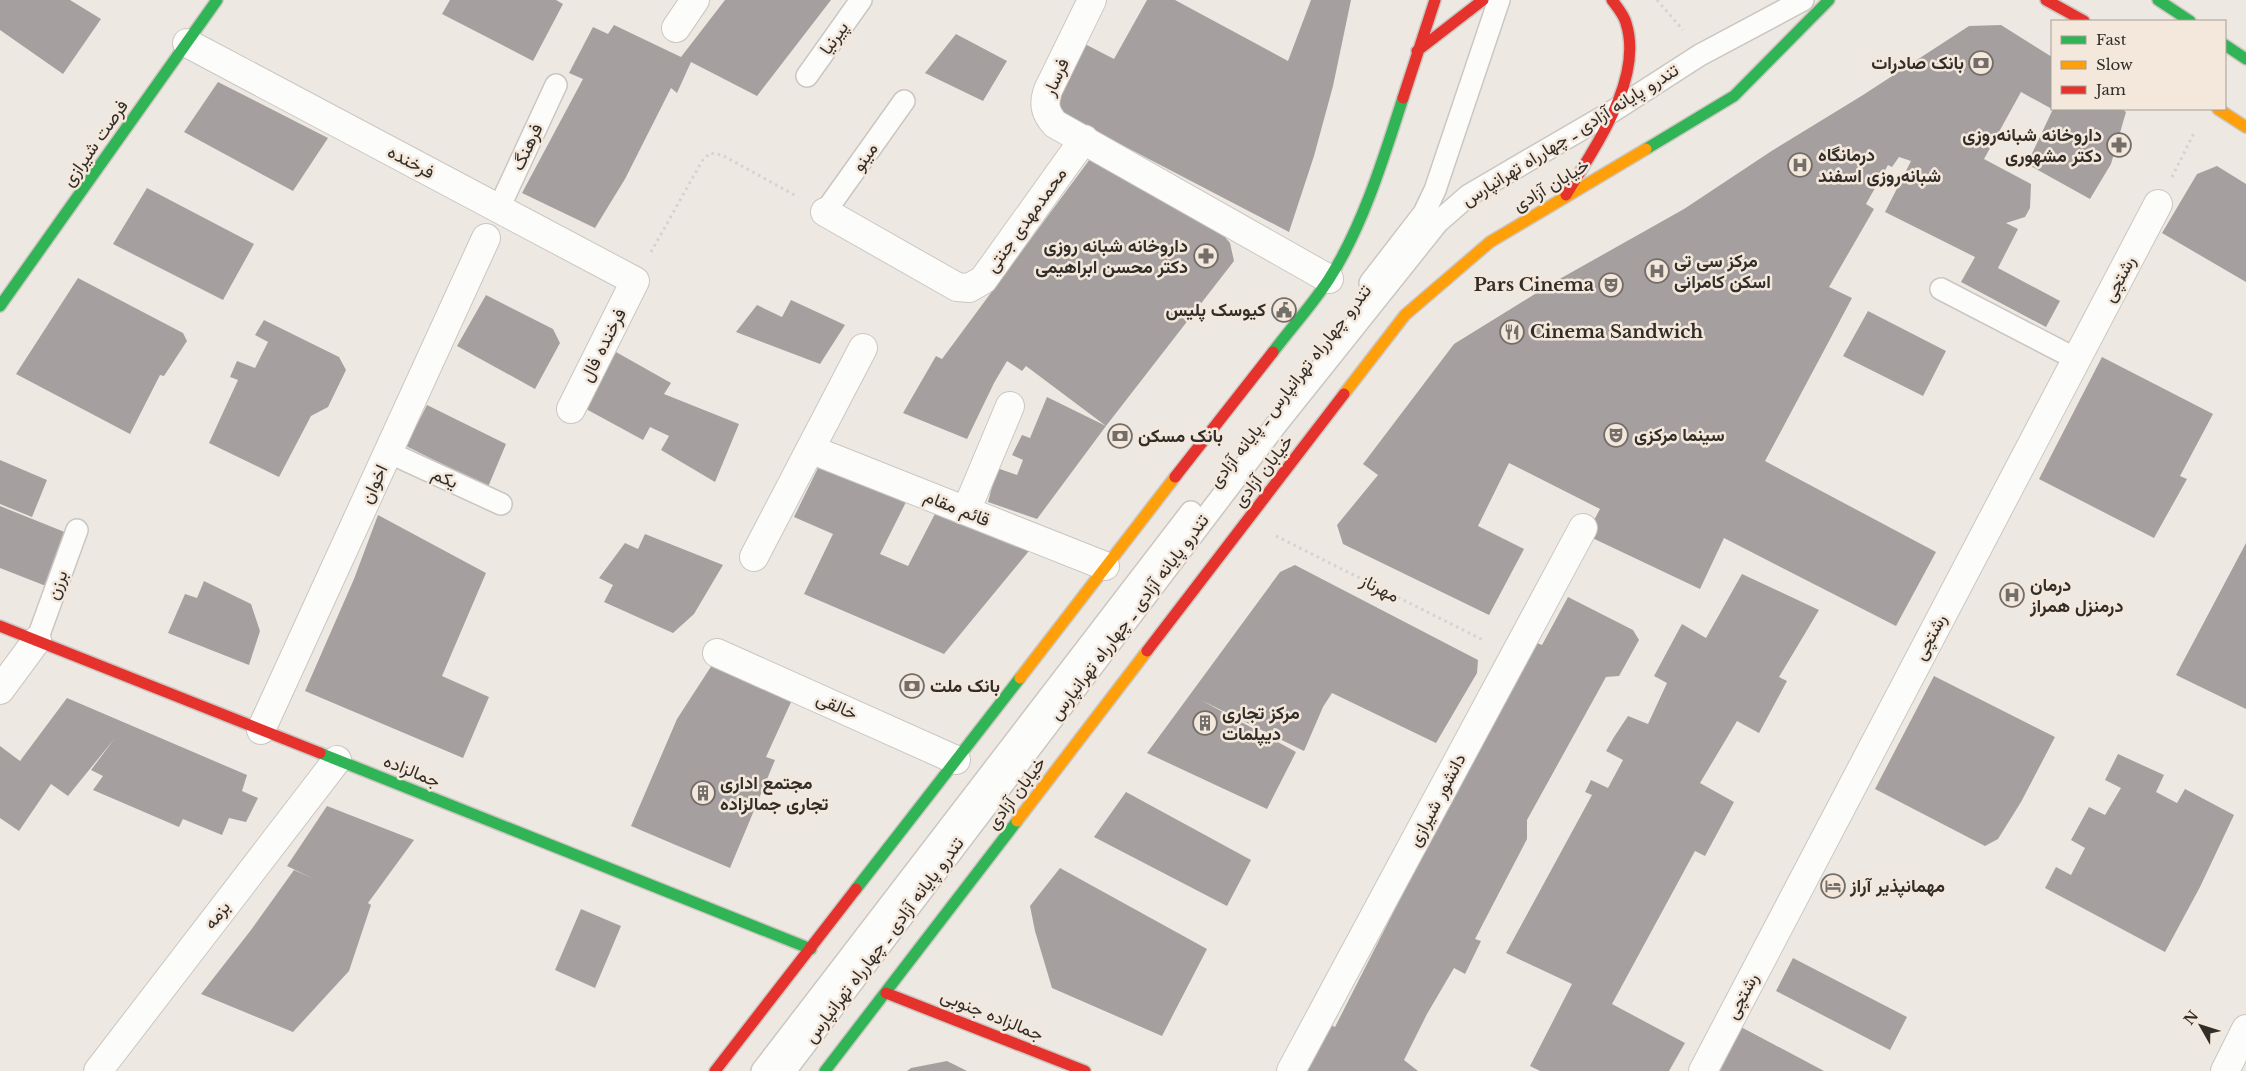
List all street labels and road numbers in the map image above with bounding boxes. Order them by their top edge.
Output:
street label: پیرنیا [815,17,854,59]
street label: فرسار [1038,55,1074,100]
street label: تندرو پایانه آزادی ـ چهارراه تهرانپارس [1457,59,1683,212]
street label: فرصت شیرازی [57,95,133,191]
street label: فرهنگ [507,120,547,174]
street label: مینو [847,138,883,176]
street label: فرخنده [384,141,438,183]
street label: خیابان آزادی [1509,154,1593,216]
street label: محمدمهدی جنتی [981,163,1071,277]
street label: رشتچی [2098,252,2141,306]
street label: تندرو چهارراه تهرانپارس ـ پایانه آزادی [1204,280,1377,493]
street label: فرخنده فال [575,305,631,385]
street label: خیابان آزادی [1228,431,1298,511]
street label: اخوان [355,461,393,507]
street label: یکم [428,462,462,494]
street label: قائم مقام [921,485,993,532]
street label: تندرو پایانه آزادی ـ چهارراه تهرانپارس [1044,510,1214,725]
street label: برزن [42,567,72,603]
street label: مهرناز [1356,569,1403,607]
street label: رشتچی [1909,610,1952,664]
street label: خالقی [813,687,861,725]
street label: جمالزاده [380,750,444,792]
street label: دانشور شیرازی [1403,750,1471,850]
street label: خیابان آزادی [982,752,1050,834]
street label: تندرو پایانه آزادی ـ چهارراه تهرانپارس [799,833,969,1048]
street label: بزمه [199,896,235,934]
street label: رشتچی [1721,969,1764,1023]
street label: جمالزاده جنوبی [937,984,1047,1046]

